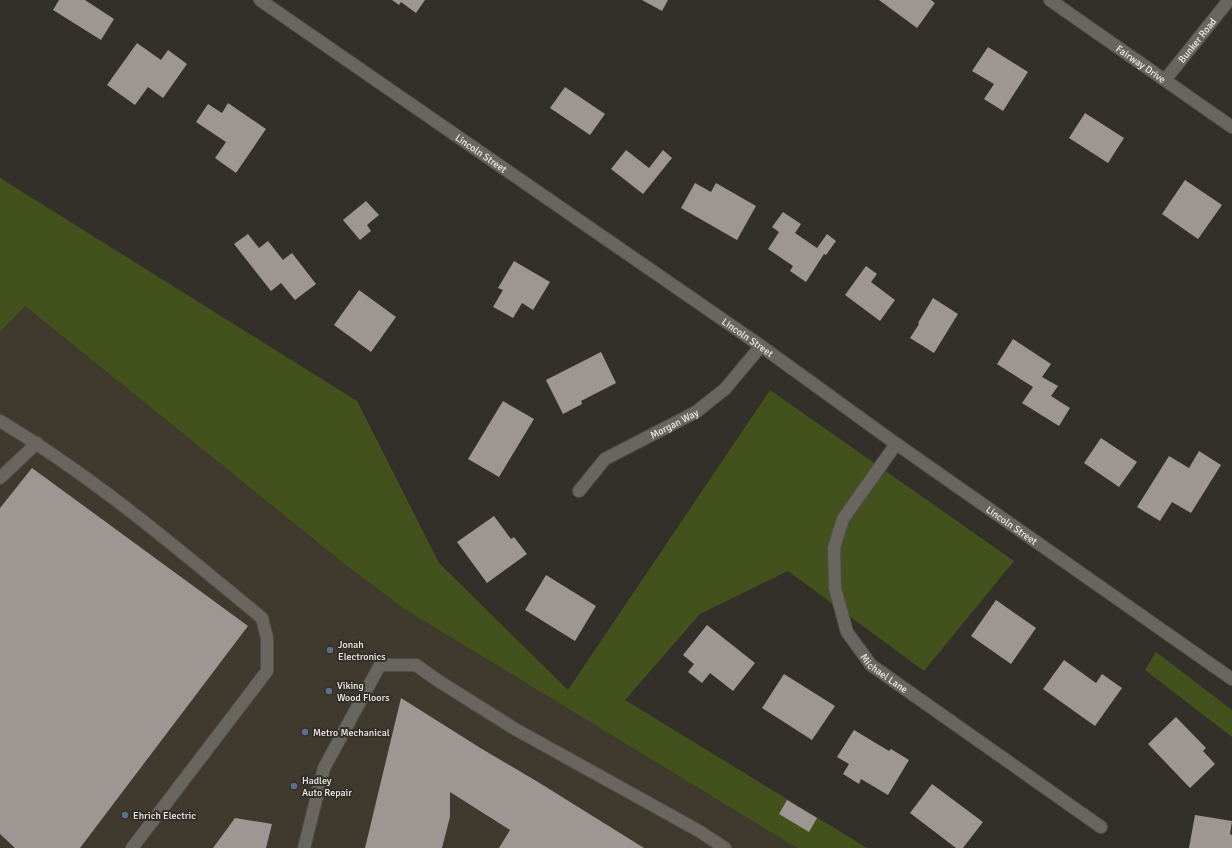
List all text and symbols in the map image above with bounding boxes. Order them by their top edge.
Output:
street label: Bunker Road [1176,16,1219,66]
street label: Fairway Drive [1113,43,1168,86]
street label: Lincoln Street [453,132,509,176]
street label: Lincoln Street [719,316,776,360]
street label: Morgan Way [648,407,701,442]
street label: Lincoln Street [983,504,1040,548]
place label: Jonah Electronics [338,639,386,663]
marker: Jonah Electronics [325,645,335,655]
street label: Michael Lane [858,652,910,696]
place label: Viking Wood Floors [337,680,390,704]
marker: Viking Wood Floors [324,686,334,696]
marker: Metro Mechanical [300,727,310,737]
place label: Metro Mechanical [313,727,390,739]
place label: Hadley Auto Repair [302,775,352,799]
marker: Hadley Auto Repair [289,781,299,791]
marker: Ehrich Electric [120,810,130,820]
place label: Ehrich Electric [133,810,196,822]

